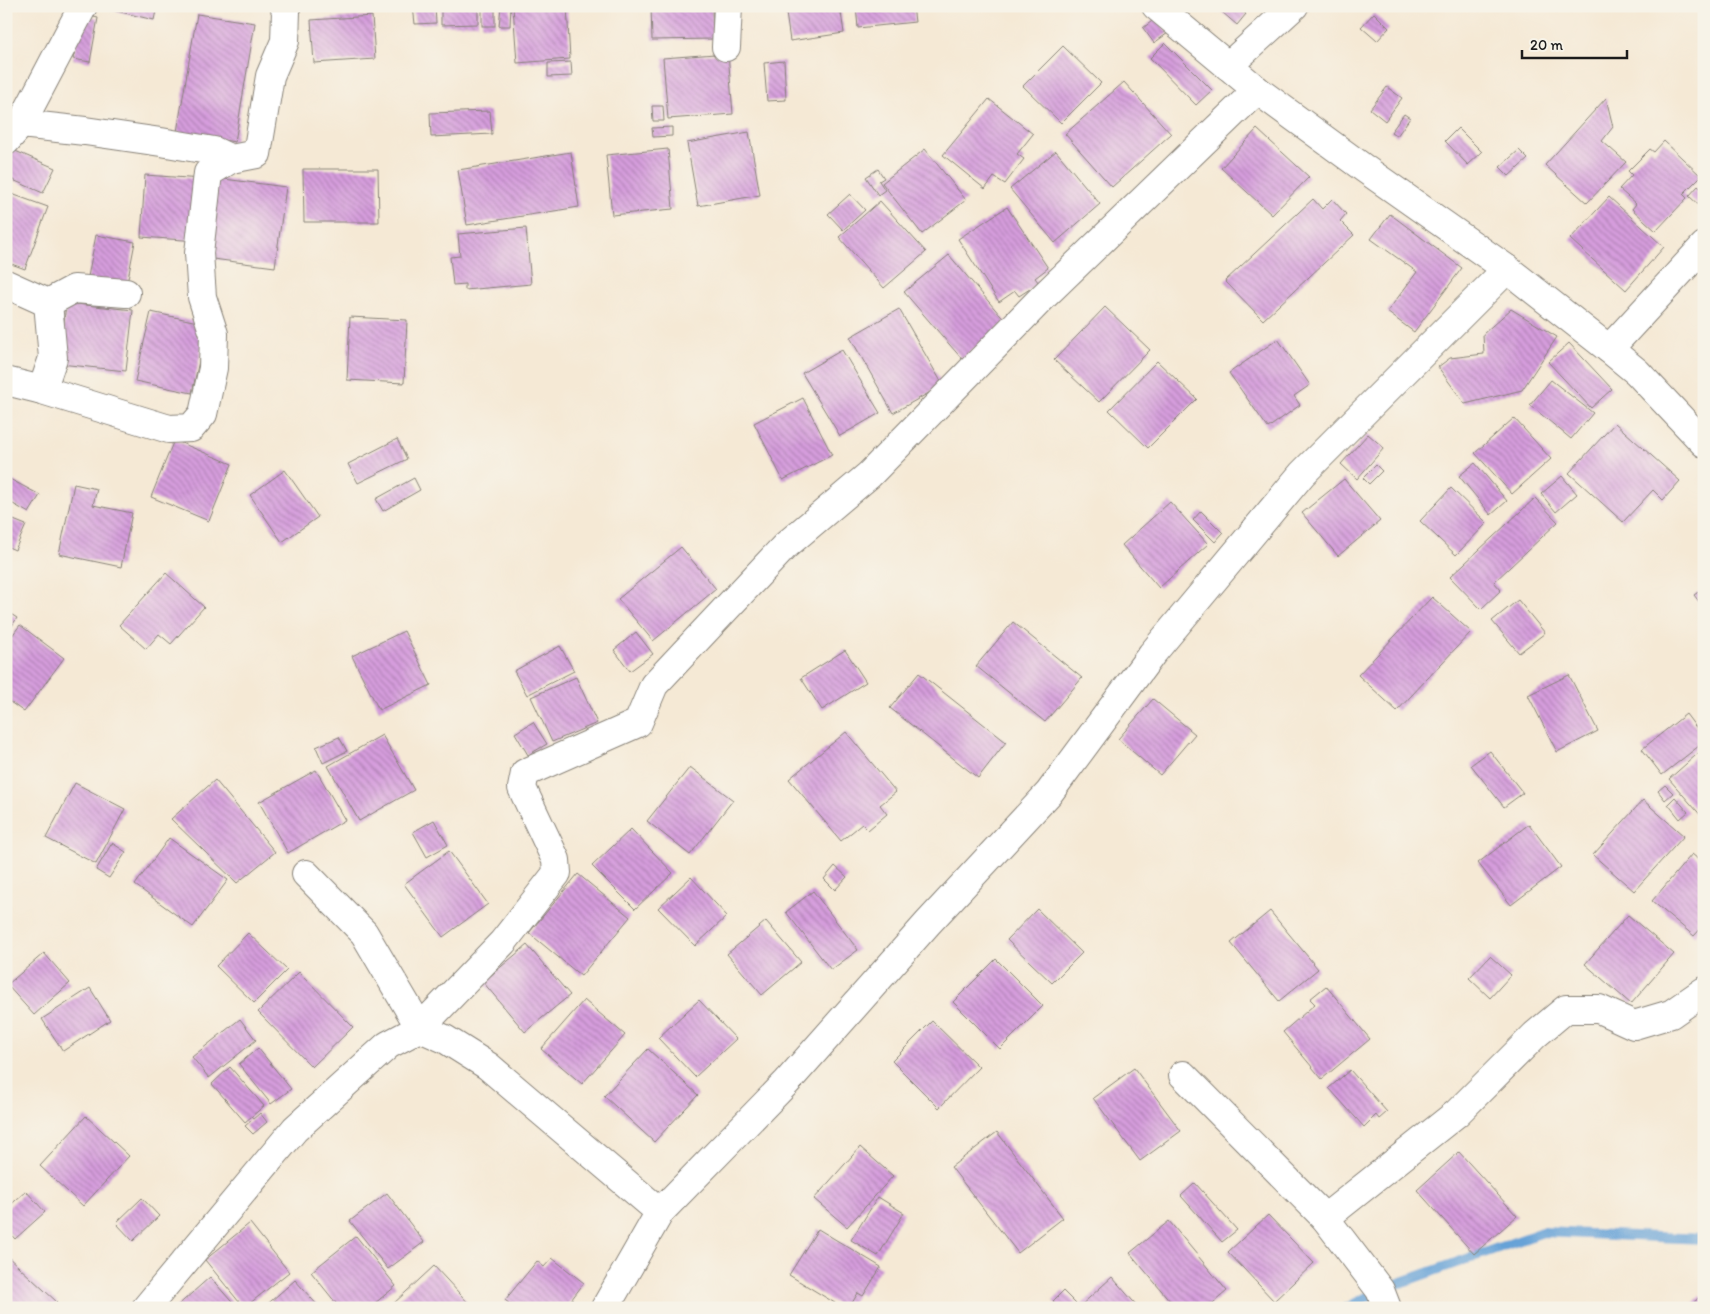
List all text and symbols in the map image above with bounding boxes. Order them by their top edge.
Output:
scale bar [1522,28,1628,60]
text: 20 m [1530,36,1564,54]

